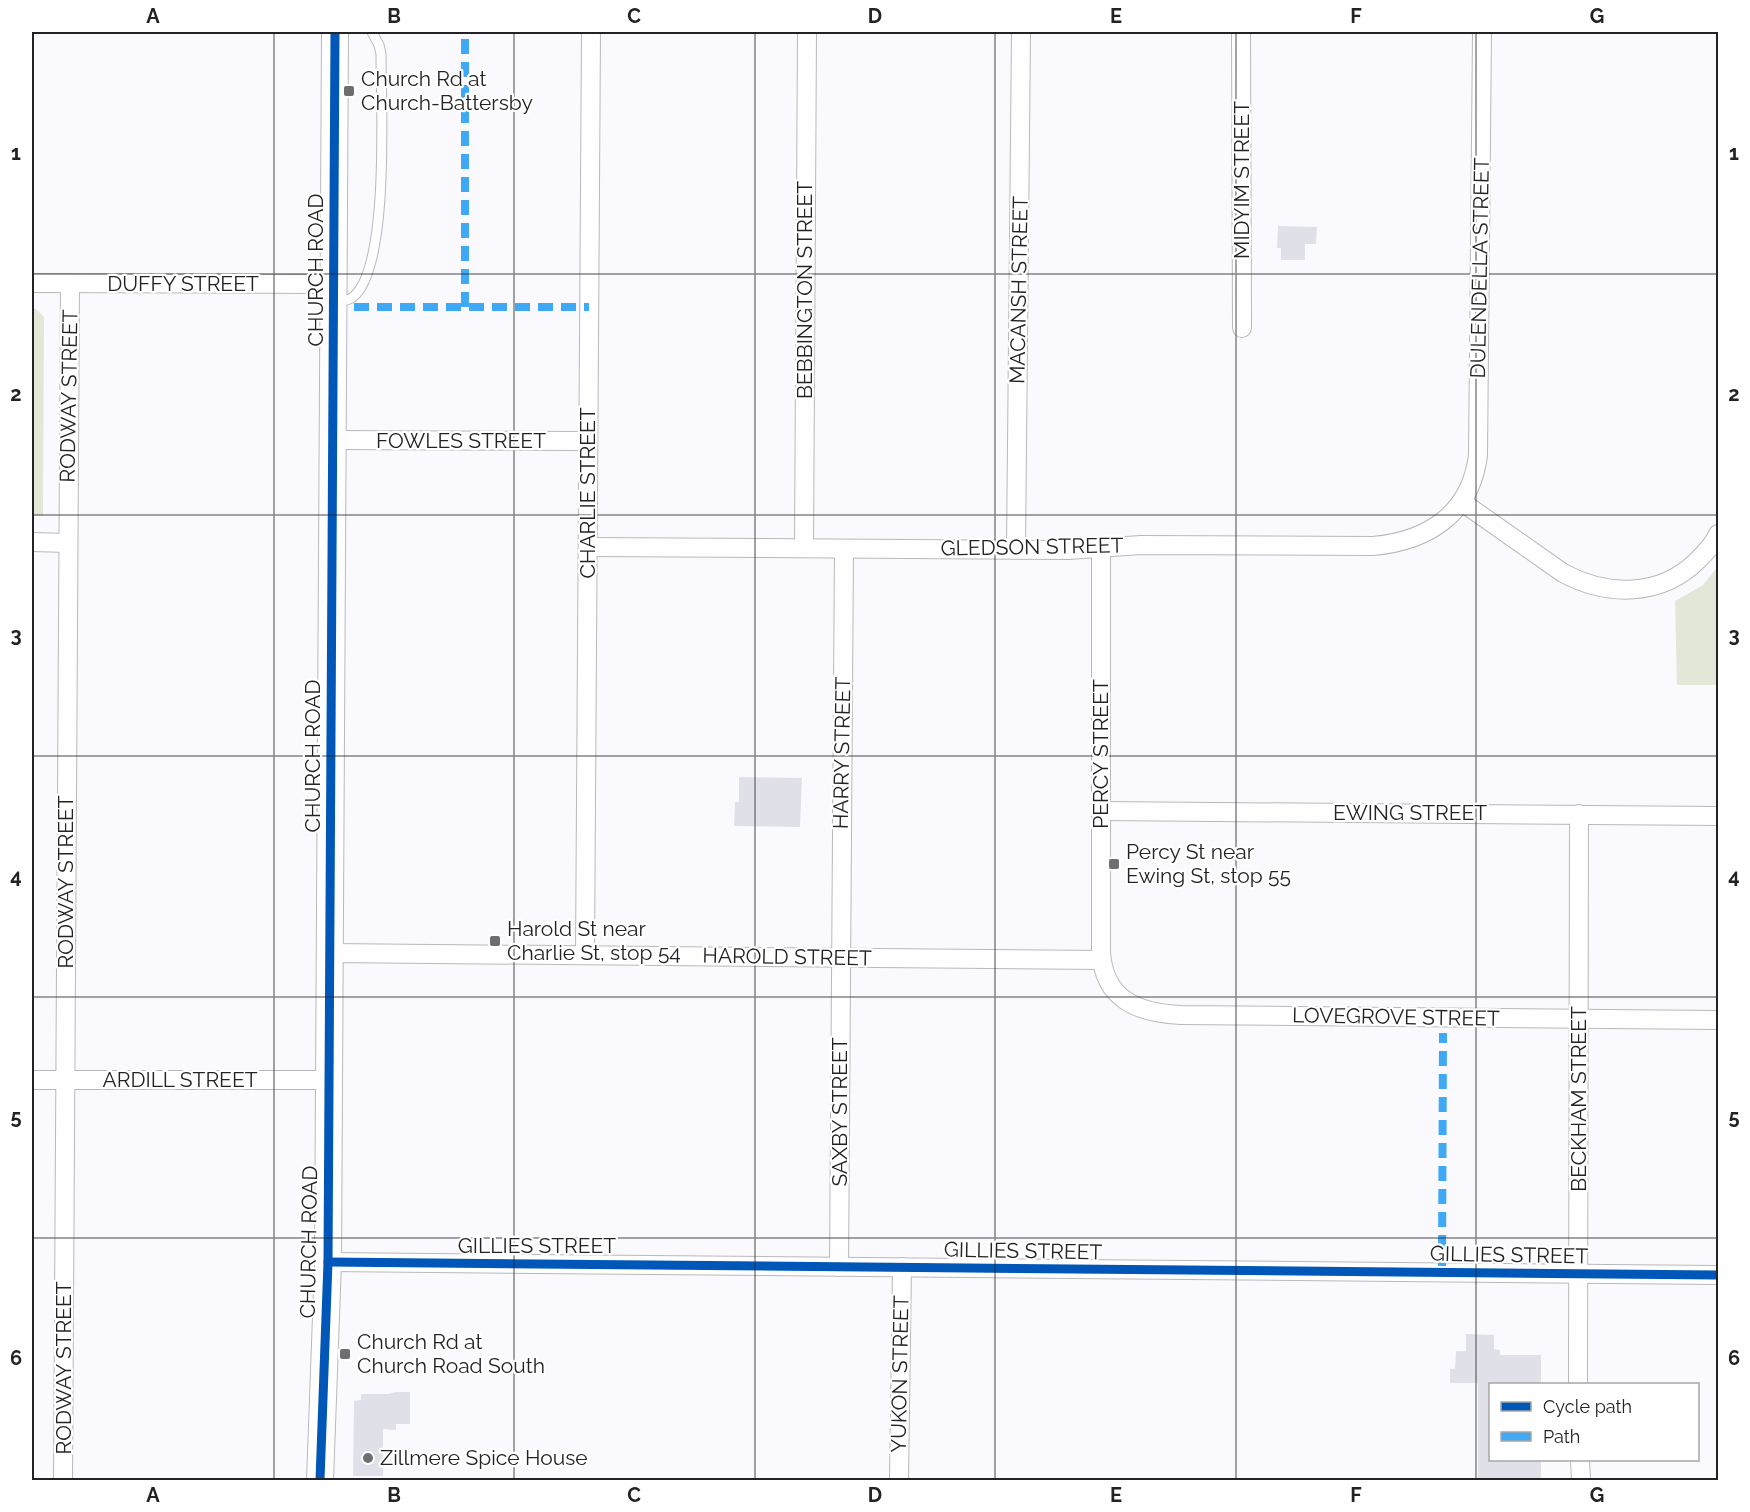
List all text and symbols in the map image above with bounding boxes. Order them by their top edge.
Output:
text: A [146,4,160,28]
text: B [387,4,401,28]
text: C [627,4,641,28]
text: D [868,4,882,28]
text: E [1110,4,1122,28]
text: F [1350,4,1362,28]
text: G [1590,4,1604,28]
place label: Church Rd at Church-Battersby [361,66,533,115]
marker: Church Rd at Church-Battersby [342,84,356,98]
street label: MIDYIM STREET [1229,101,1254,259]
text: 1 [11,141,21,165]
text: 1 [1729,141,1739,165]
street label: DULENDELLA STREET [1465,157,1494,379]
street label: BEBBINGTON STREET [792,181,817,399]
street label: CHURCH ROAD [303,194,328,346]
street label: MACANSH STREET [1004,196,1033,384]
street label: DUFFY STREET [107,271,259,296]
street label: RODWAY STREET [54,309,83,483]
text: 2 [10,382,22,406]
text: 2 [1728,382,1740,406]
street label: CHARLIE STREET [575,407,600,579]
street label: FOWLES STREET [376,428,546,453]
street label: GLEDSON STREET [940,532,1124,561]
text: 3 [10,623,22,647]
text: 3 [1728,623,1740,647]
street label: HARRY STREET [828,676,855,829]
street label: PERCY STREET [1088,679,1113,829]
street label: CHURCH ROAD [300,680,325,832]
street label: RODWAY STREET [53,795,78,969]
street label: EWING STREET [1333,800,1487,825]
place label: Percy St near Ewing St, stop 55 [1126,839,1291,888]
marker: Percy St near Ewing St, stop 55 [1107,857,1121,871]
text: 4 [10,864,22,888]
text: 4 [1728,864,1740,888]
place label: Harold St near Charlie St, stop 54 [507,916,681,965]
marker: Harold St near Charlie St, stop 54 [488,934,502,948]
street label: HAROLD STREET [702,943,872,970]
street label: LOVEGROVE STREET [1292,1002,1500,1031]
street label: BECKHAM STREET [1566,1006,1591,1192]
street label: SAXBY STREET [827,1037,852,1187]
street label: ARDILL STREET [103,1067,258,1092]
text: 5 [10,1105,22,1129]
text: 5 [1728,1105,1740,1129]
street label: CHURCH ROAD [295,1165,322,1319]
street label: GILLIES STREET [458,1233,616,1258]
street label: GILLIES STREET [944,1237,1103,1264]
street label: GILLIES STREET [1430,1241,1589,1268]
street label: RODWAY STREET [51,1281,76,1455]
street label: YUKON STREET [886,1295,913,1453]
place label: Church Rd at Church Road South [357,1329,545,1378]
text: 6 [10,1346,22,1370]
text: 6 [1728,1346,1740,1370]
marker: Church Rd at Church Road South [338,1347,352,1361]
legend [1489,1383,1699,1461]
text: Cycle path [1543,1396,1632,1417]
text: Path [1543,1426,1580,1447]
place label: Zillmere Spice House [380,1445,588,1470]
marker: Zillmere Spice House [361,1451,375,1465]
text: A [146,1483,160,1507]
text: B [387,1483,401,1507]
text: C [627,1483,641,1507]
text: D [868,1483,882,1507]
text: E [1110,1483,1122,1507]
text: F [1350,1483,1362,1507]
text: G [1590,1483,1604,1507]

